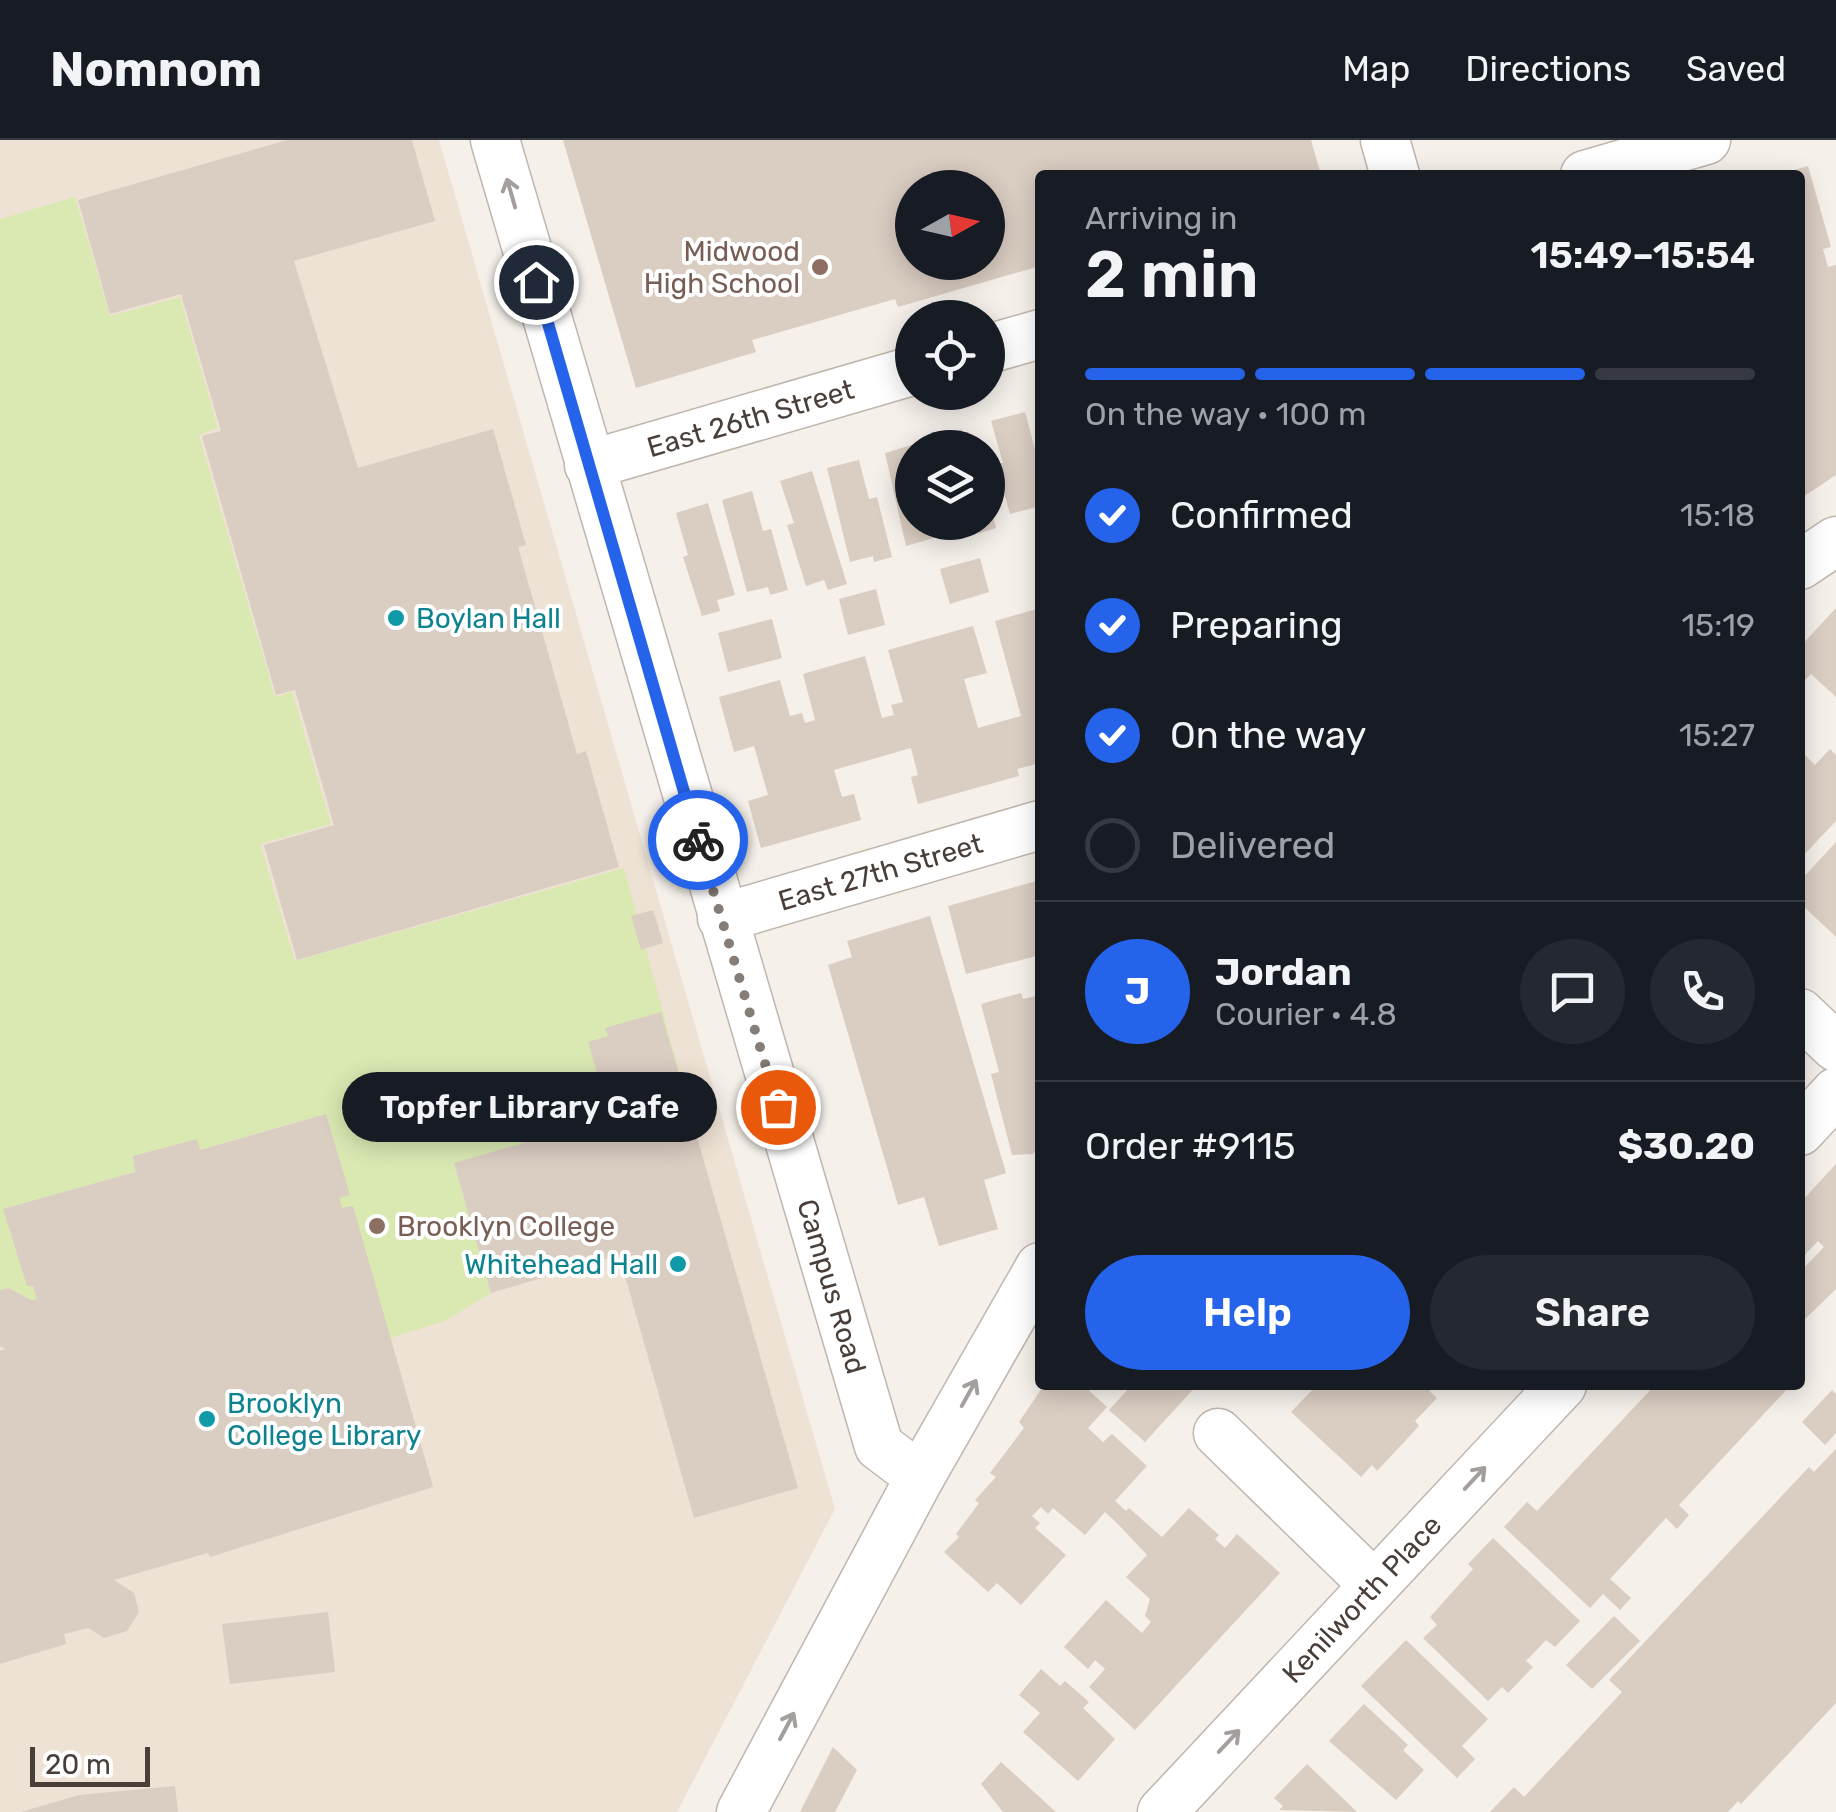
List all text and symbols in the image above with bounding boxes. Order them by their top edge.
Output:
text: Nomnom [50,41,262,98]
text: Map [1342,48,1410,90]
text: Directions [1465,48,1631,90]
text: Saved [1686,48,1786,90]
north arrow [895,170,1005,280]
map controls [895,170,1005,540]
one-way arrow [501,178,519,209]
text: Arriving in [1085,199,1237,237]
text: 15:49–15:54 [1530,232,1755,278]
place label: Midwood High School [644,235,800,300]
text: 2 min [1085,236,1259,313]
pin [494,240,579,325]
icon: home [509,255,564,310]
marker: Midwood High School [809,256,831,278]
button: locate [895,300,1005,410]
street label: East 26th Street [643,372,858,464]
text: On the way · 100 m [1085,395,1366,433]
button: layers [895,430,1005,540]
icon: check [1085,488,1140,543]
text: Confirmed [1170,492,1353,538]
text: 15:18 [1680,496,1755,534]
icon: check [1085,598,1140,653]
place label: Boylan Hall [416,602,561,635]
text: Preparing [1170,602,1343,648]
text: 15:19 [1681,606,1755,644]
marker: Boylan Hall [385,607,407,629]
icon: check [1085,708,1140,763]
text: On the way [1170,712,1366,758]
text: 15:27 [1679,716,1755,754]
courier [648,790,748,890]
icon: bike [671,813,726,868]
text: Delivered [1170,822,1335,868]
street label: East 27th Street [774,826,986,917]
button: chat [1520,939,1625,1044]
button: phone [1650,939,1755,1044]
text: Jordan [1215,949,1352,995]
text: J [1125,968,1150,1014]
text: Courier · 4.8 [1215,995,1397,1033]
pin [736,1065,821,1150]
callout: Topfer Library Cafe [343,1072,718,1142]
icon: bag [751,1080,806,1135]
text: Topfer Library Cafe [380,1088,679,1126]
text: Order #9115 [1085,1123,1296,1169]
text: $30.20 [1618,1123,1755,1169]
street label: Campus Road [791,1195,873,1378]
place label: Brooklyn College [397,1210,615,1243]
marker: Brooklyn College [366,1215,388,1237]
place label: Whitehead Hall [464,1248,658,1281]
marker: Whitehead Hall [667,1253,689,1275]
button: Help [1085,1255,1410,1370]
button: Share [1430,1255,1755,1370]
one-way arrow [959,1379,979,1408]
place label: Brooklyn College Library [227,1387,421,1452]
marker: Brooklyn College Library [196,1408,218,1430]
one-way arrow [1463,1466,1486,1491]
street label: Kenilworth Place [1275,1508,1448,1689]
one-way arrow [777,1712,797,1741]
one-way arrow [1217,1729,1240,1754]
scale bar [30,1742,150,1786]
text: 20 m [45,1748,111,1781]

